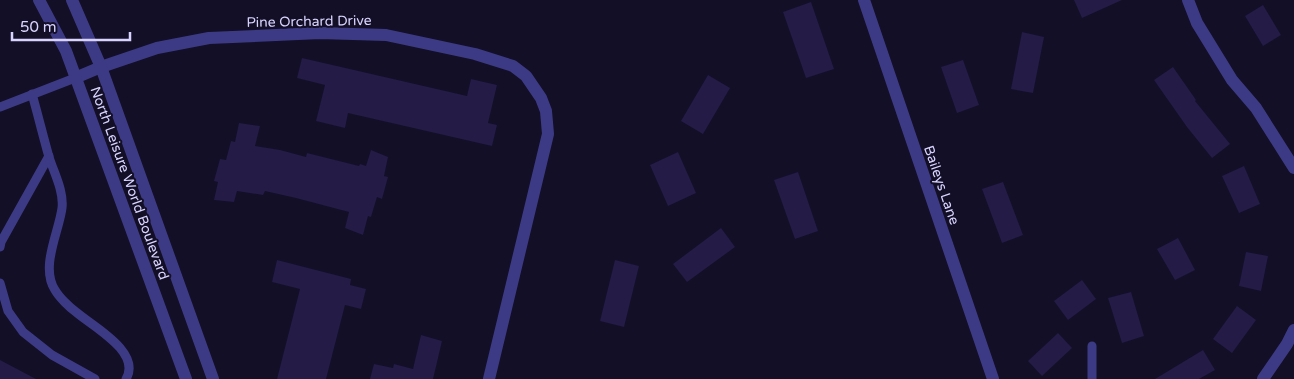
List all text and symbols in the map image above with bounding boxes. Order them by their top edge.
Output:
scale bar [12,10,130,42]
street label: Pine Orchard Drive [246,12,372,31]
text: 50 m [20,18,57,36]
street label: North Leisure World Boulevard [87,84,172,282]
street label: Baileys Lane [920,143,963,227]

